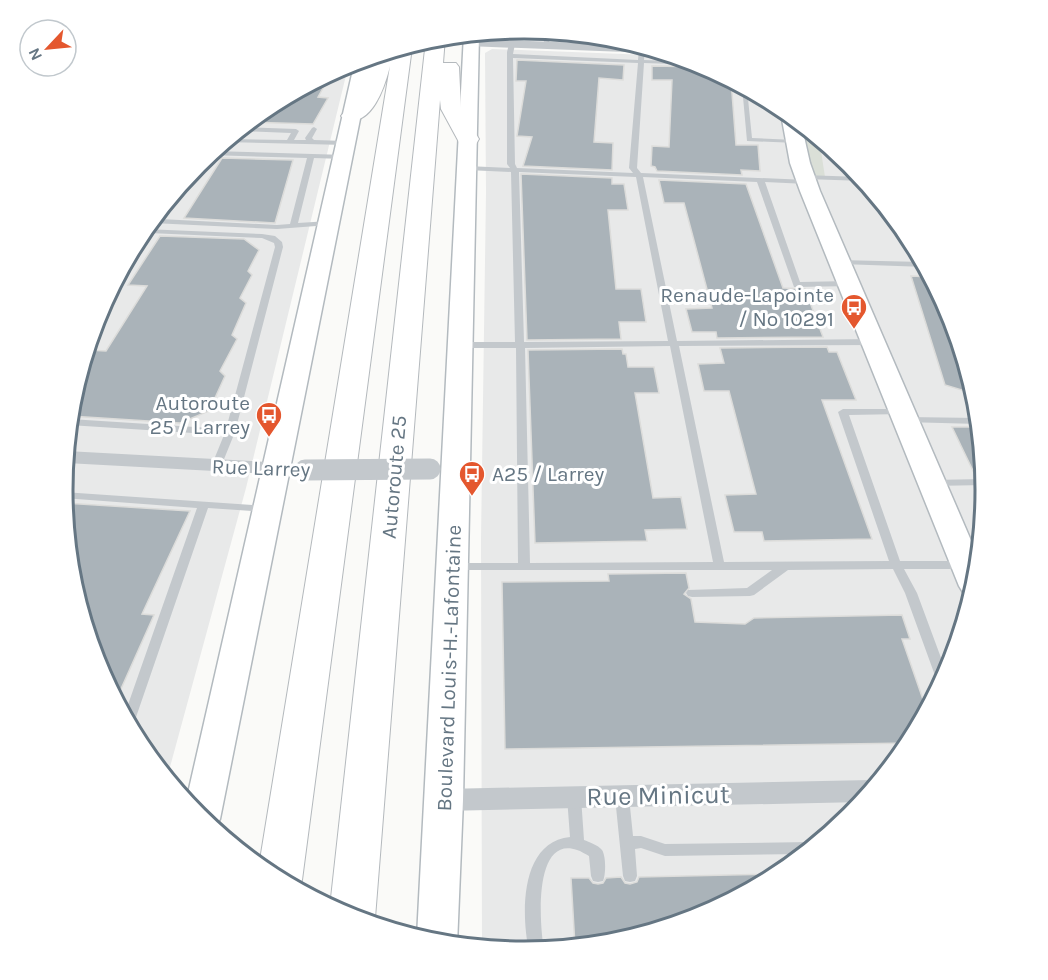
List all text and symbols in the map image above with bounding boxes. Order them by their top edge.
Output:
north arrow [18,18,78,78]
text: N [24,45,46,64]
place label: Renaude-Lapointe / No 10291 [660,283,834,331]
bus stop icon: Renaude-Lapointe / No 10291 [839,292,869,330]
place label: Autoroute 25 / Larrey [150,391,250,439]
bus stop icon: Autoroute 25 / Larrey [254,400,284,438]
street label: Autoroute 25 [377,414,411,540]
street label: Rue Larrey [211,454,311,482]
bus stop icon: A25 / Larrey [457,459,487,497]
place label: A25 / Larrey [492,462,604,486]
street label: Boulevard Louis-H.-Lafontaine [432,524,466,812]
street label: Rue Minicut [586,779,730,812]

